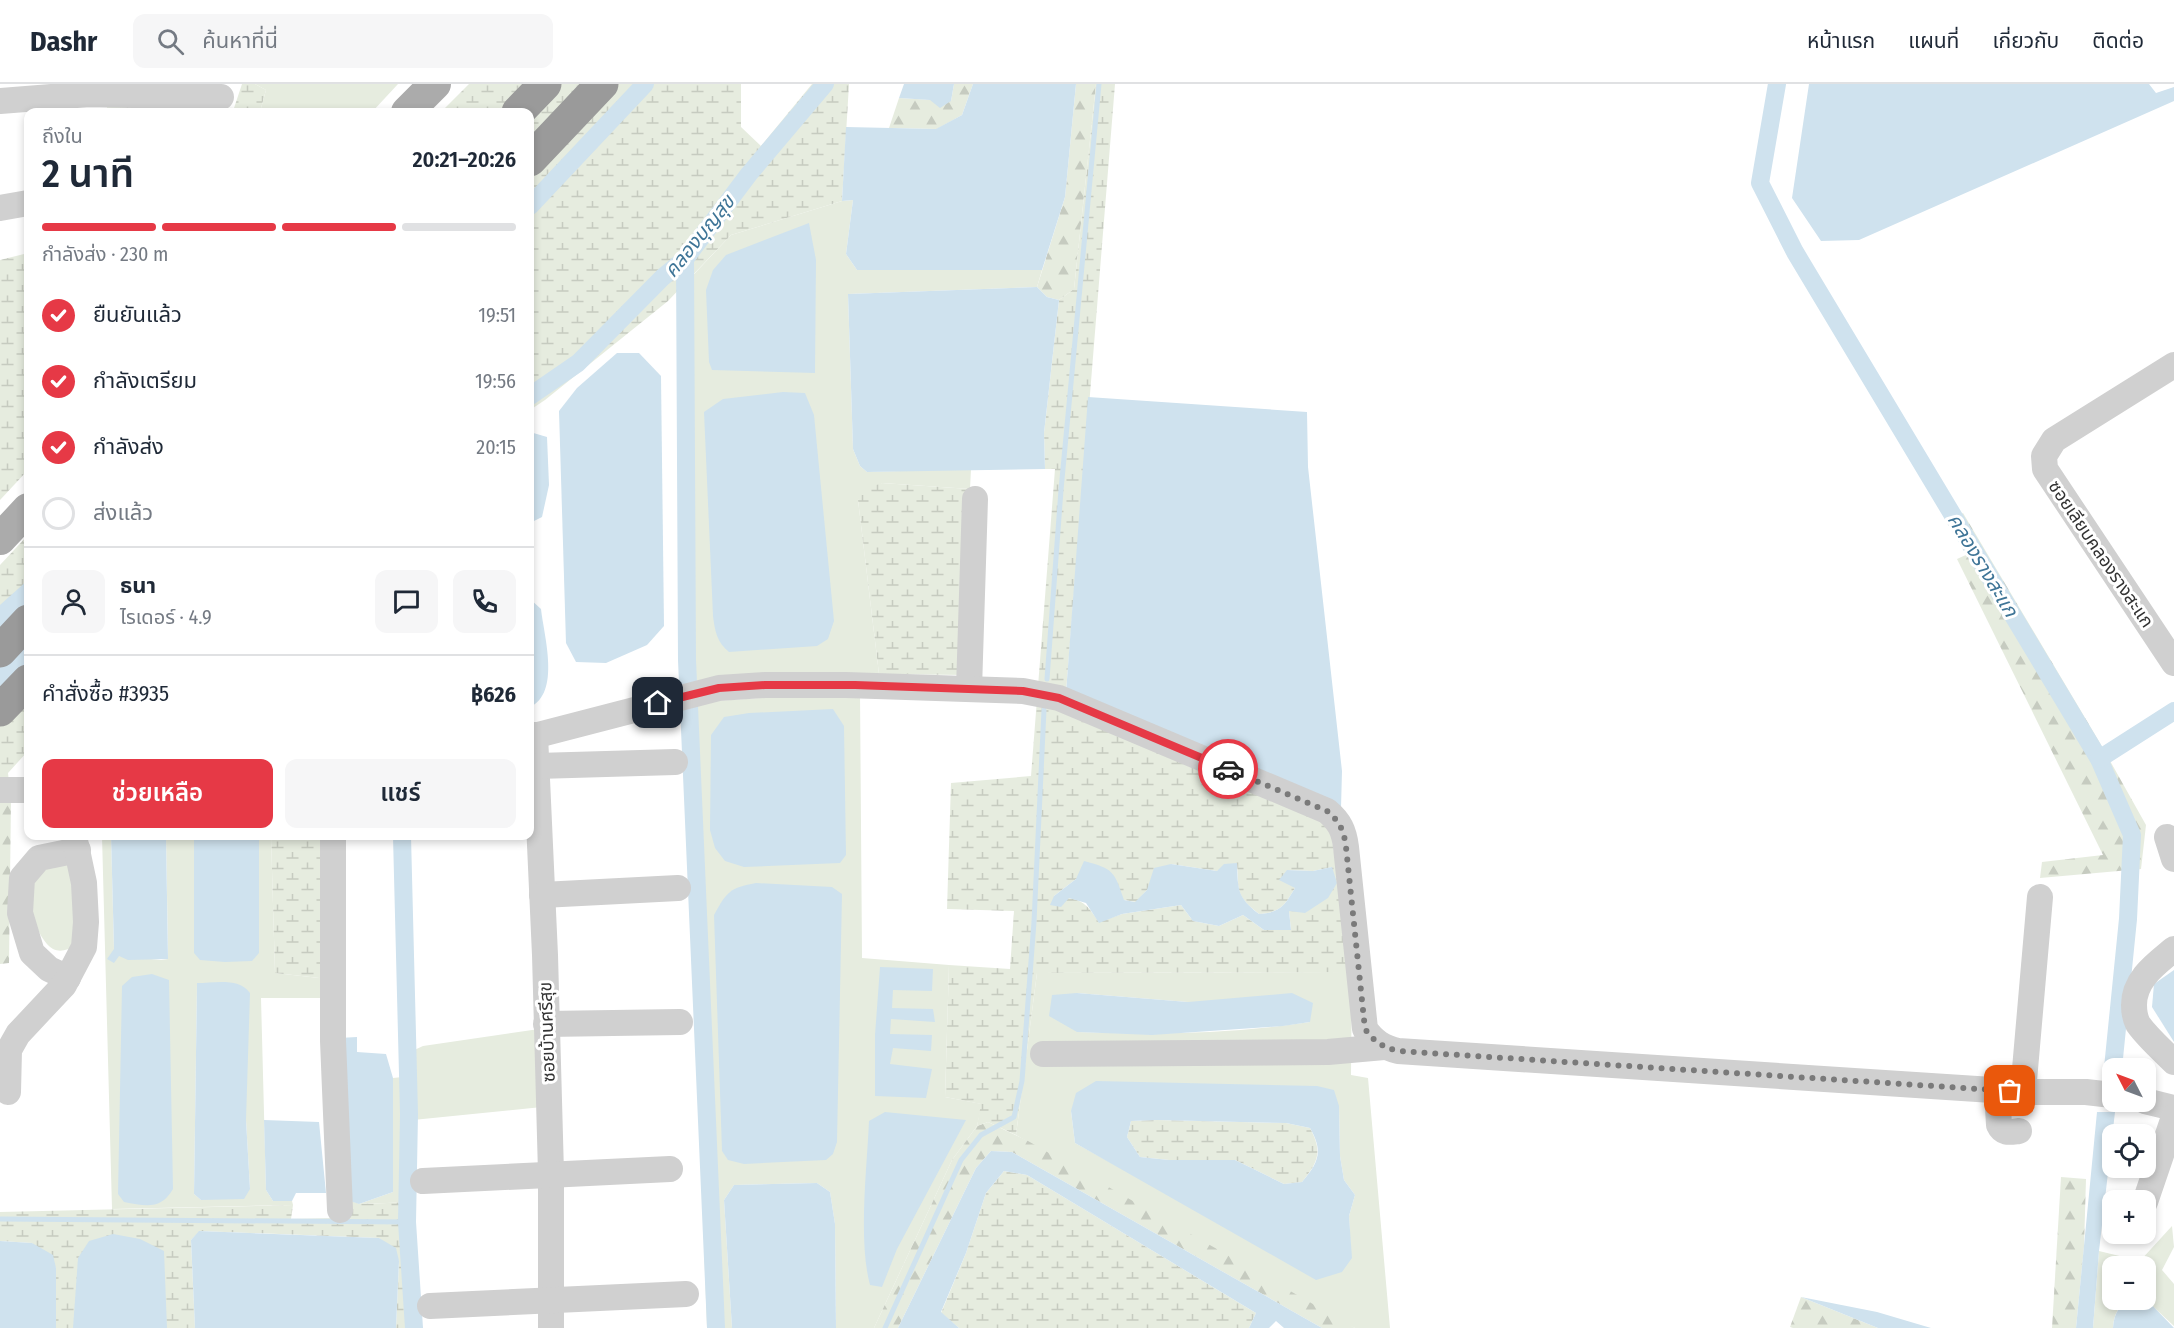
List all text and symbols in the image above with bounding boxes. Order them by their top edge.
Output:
search box [133,14,553,68]
text: Dashr [30,25,97,58]
icon: search [154,25,187,58]
text: ค้นหาที่นี่ [202,27,278,54]
text: หน้าแรก [1807,28,1875,54]
text: แผนที่ [1908,28,1959,54]
text: เกี่ยวกับ [1992,28,2059,54]
text: ติดต่อ [2092,28,2144,54]
text: ถึงใน [42,124,83,148]
text: 20:21–20:26 [412,146,516,173]
text: 2 นาที [42,151,134,197]
water label: คลองบุญสุข [659,189,741,282]
text: กำลังส่ง · 230 m [42,242,168,266]
icon: check [42,299,75,332]
text: ยืนยันแล้ว [93,301,182,328]
text: 19:51 [478,303,516,327]
icon: check [42,365,75,398]
text: กำลังเตรียม [93,367,197,394]
text: 19:56 [475,369,516,393]
icon: check [42,431,75,464]
text: กำลังส่ง [93,433,164,460]
text: 20:15 [476,435,516,459]
street label: ซอยเลียบคลองรางสะแก [2044,476,2158,632]
text: ส่งแล้ว [93,499,153,526]
water label: คลองรางสะแก [1943,509,2024,622]
button: person [42,570,105,633]
button: chat [375,570,438,633]
button: phone [453,570,516,633]
text: ธนา [120,572,156,599]
text: ไรเดอร์ · 4.9 [120,605,212,629]
pin [632,677,683,728]
text: คำสั่งซื้อ #3935 [42,680,169,707]
text: ฿626 [471,681,516,708]
icon: home [641,686,674,719]
courier [1198,739,1258,799]
icon: car [1212,753,1245,786]
button: ช่วยเหลือ [42,759,273,828]
button: แชร์ [285,759,516,828]
street label: ซอยบ้านศรีสุข [534,981,560,1083]
north arrow [2102,1058,2156,1112]
map controls [2102,1058,2156,1310]
pin [1984,1065,2035,1116]
icon: bag [1993,1074,2026,1107]
button: locate [2102,1124,2156,1178]
button: + [2102,1190,2156,1244]
button: − [2102,1256,2156,1310]

